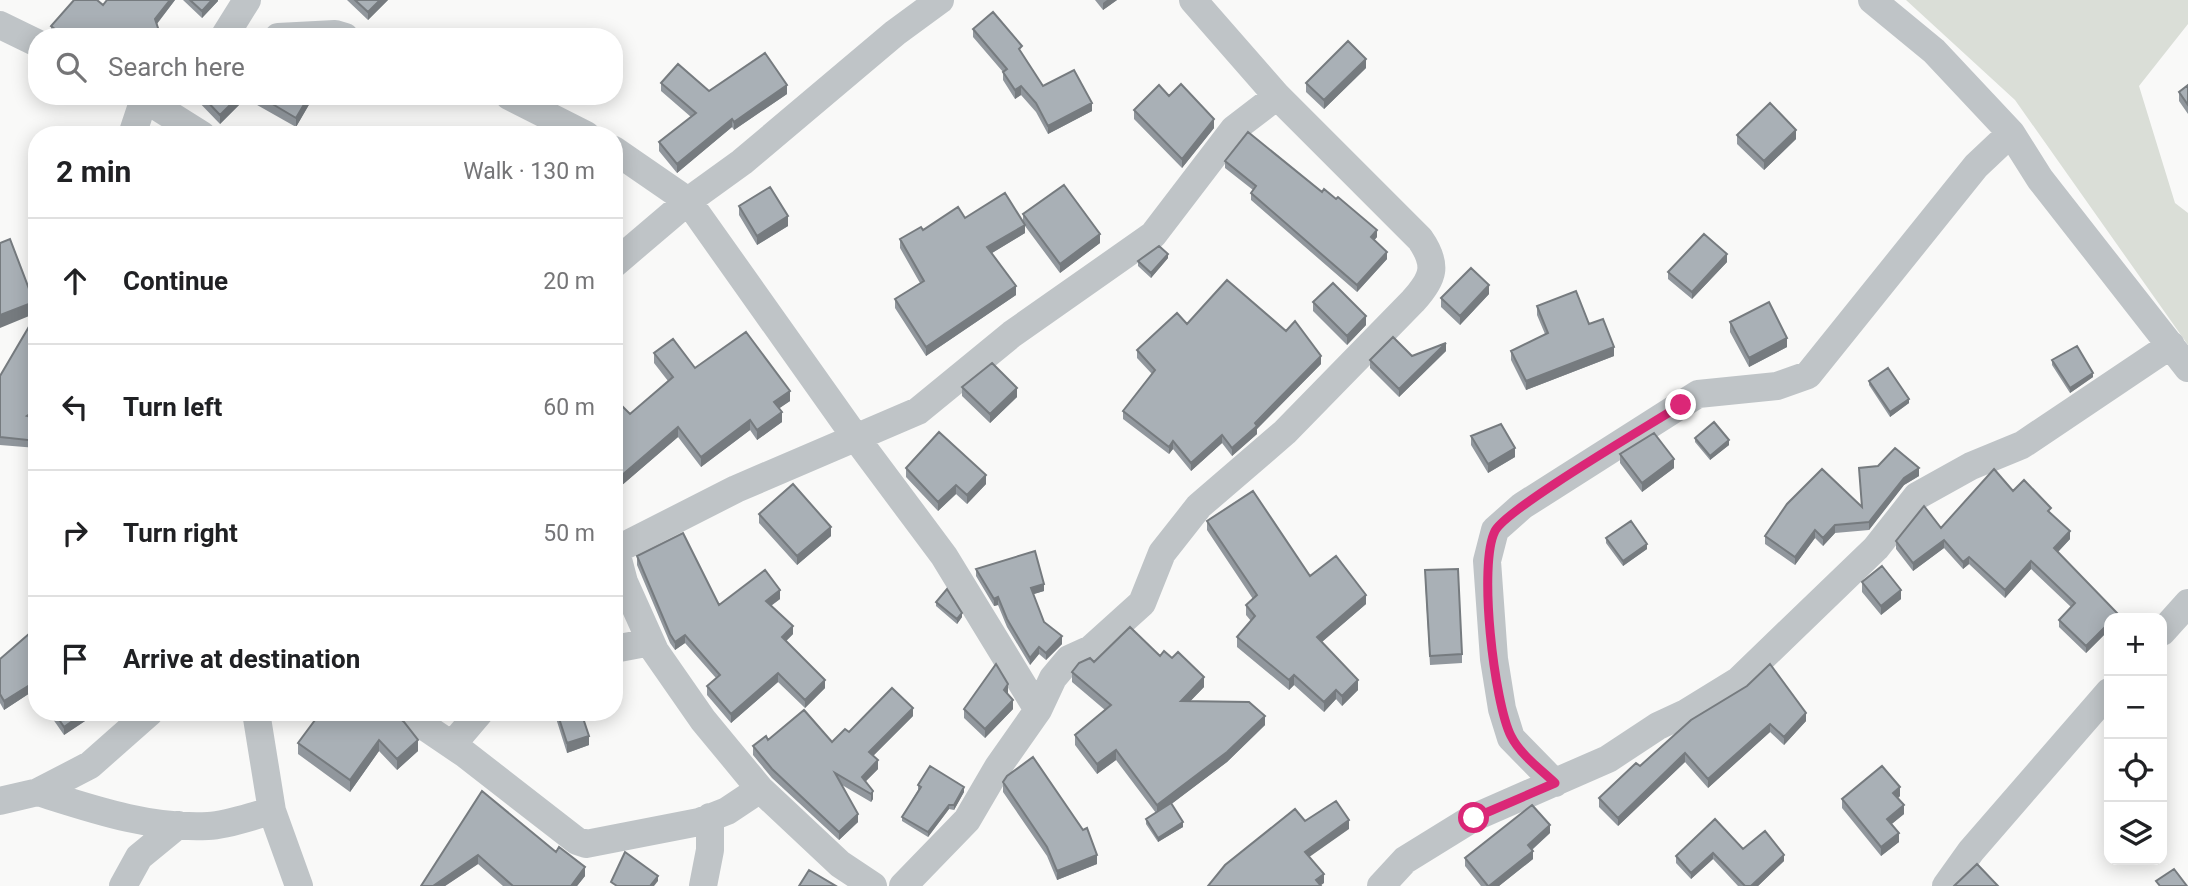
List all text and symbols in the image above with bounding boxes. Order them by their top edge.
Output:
search box [28,28,623,105]
icon: search [52,48,90,86]
text: Search here [108,52,245,82]
text: 2 min [56,154,131,189]
text: Walk · 130 m [463,158,595,185]
icon: ahead [56,262,94,300]
text: Continue [123,266,228,296]
text: 20 m [543,268,595,295]
icon: left [56,388,94,426]
route end [1665,389,1696,420]
text: Turn left [123,392,222,422]
text: 60 m [543,394,595,421]
icon: right [56,514,94,552]
text: Turn right [123,518,238,548]
text: 50 m [543,520,595,547]
map controls [2104,613,2167,865]
button: + [2104,613,2167,676]
icon: arrive [56,640,94,678]
text: Arrive at destination [123,644,360,674]
button: − [2104,676,2167,739]
button: locate [2104,739,2167,802]
route start [1458,802,1489,833]
button: layers [2104,802,2167,865]

